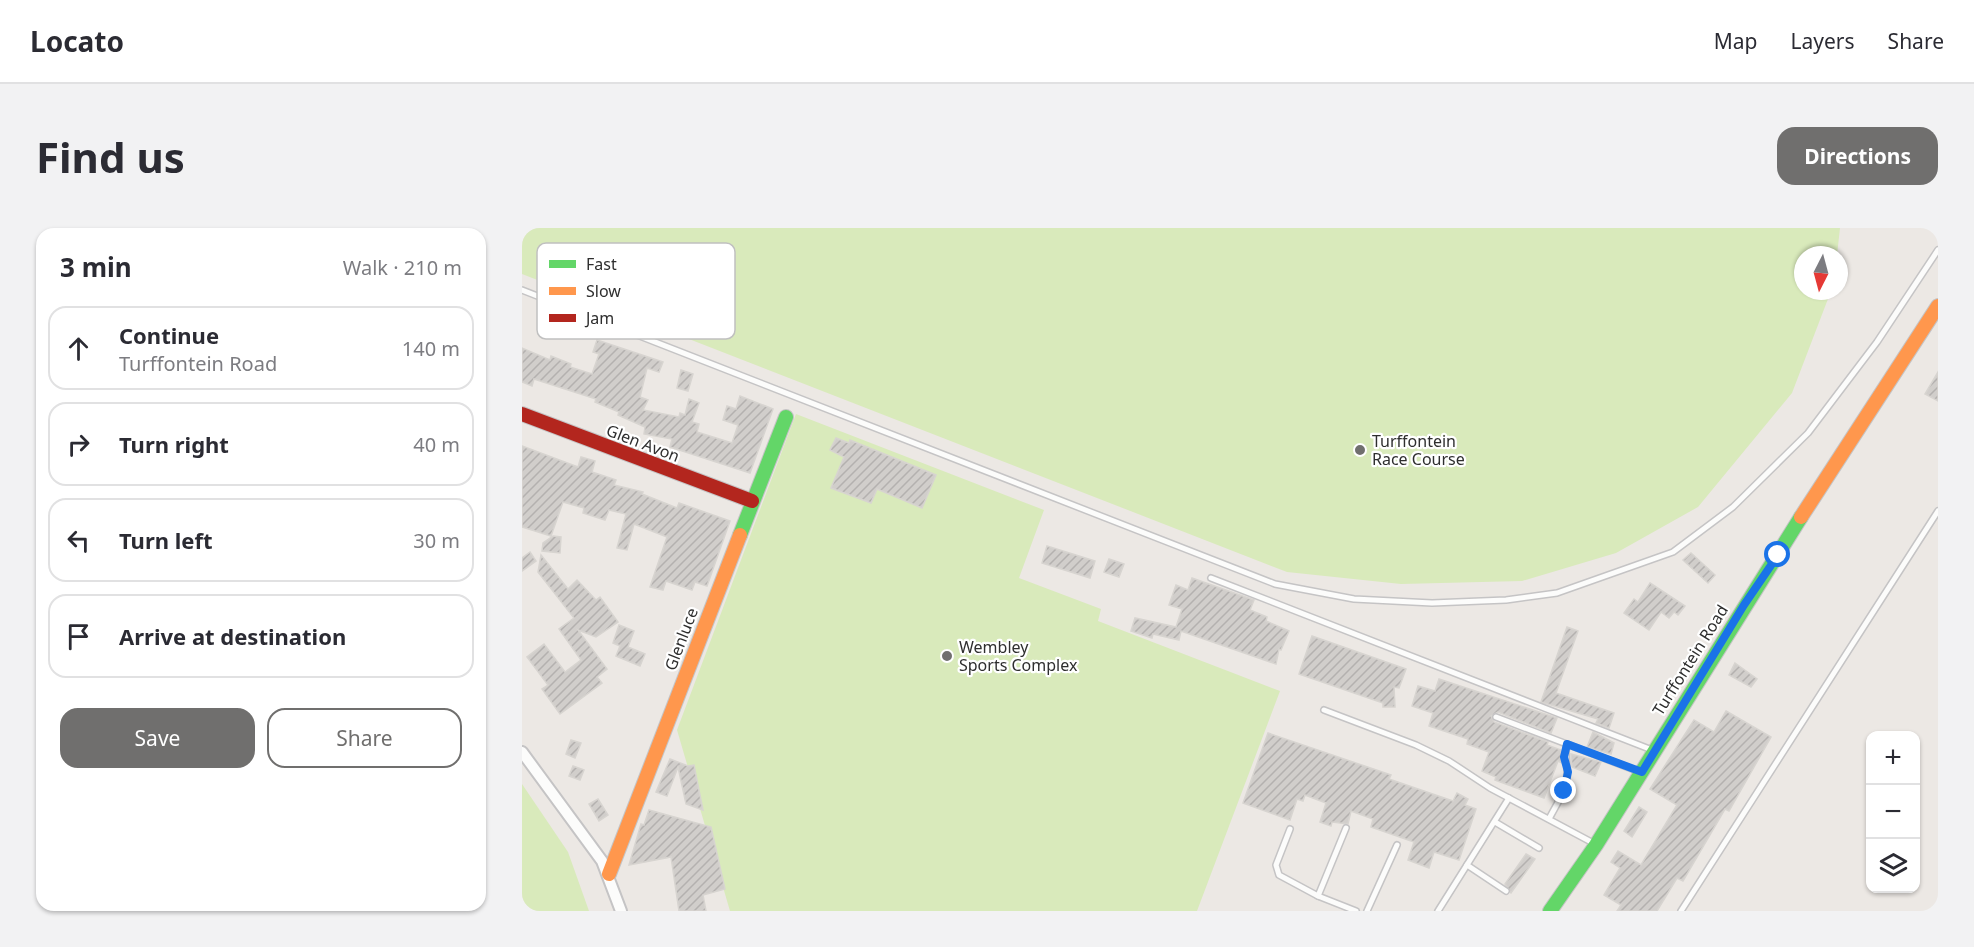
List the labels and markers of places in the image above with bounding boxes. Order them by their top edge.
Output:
place label: Turffontein Race Course [1372,430,1465,470]
marker: Turffontein Race Course [1353,443,1367,457]
place label: Wembley Sports Complex [959,636,1078,676]
marker: Wembley Sports Complex [940,649,954,663]

